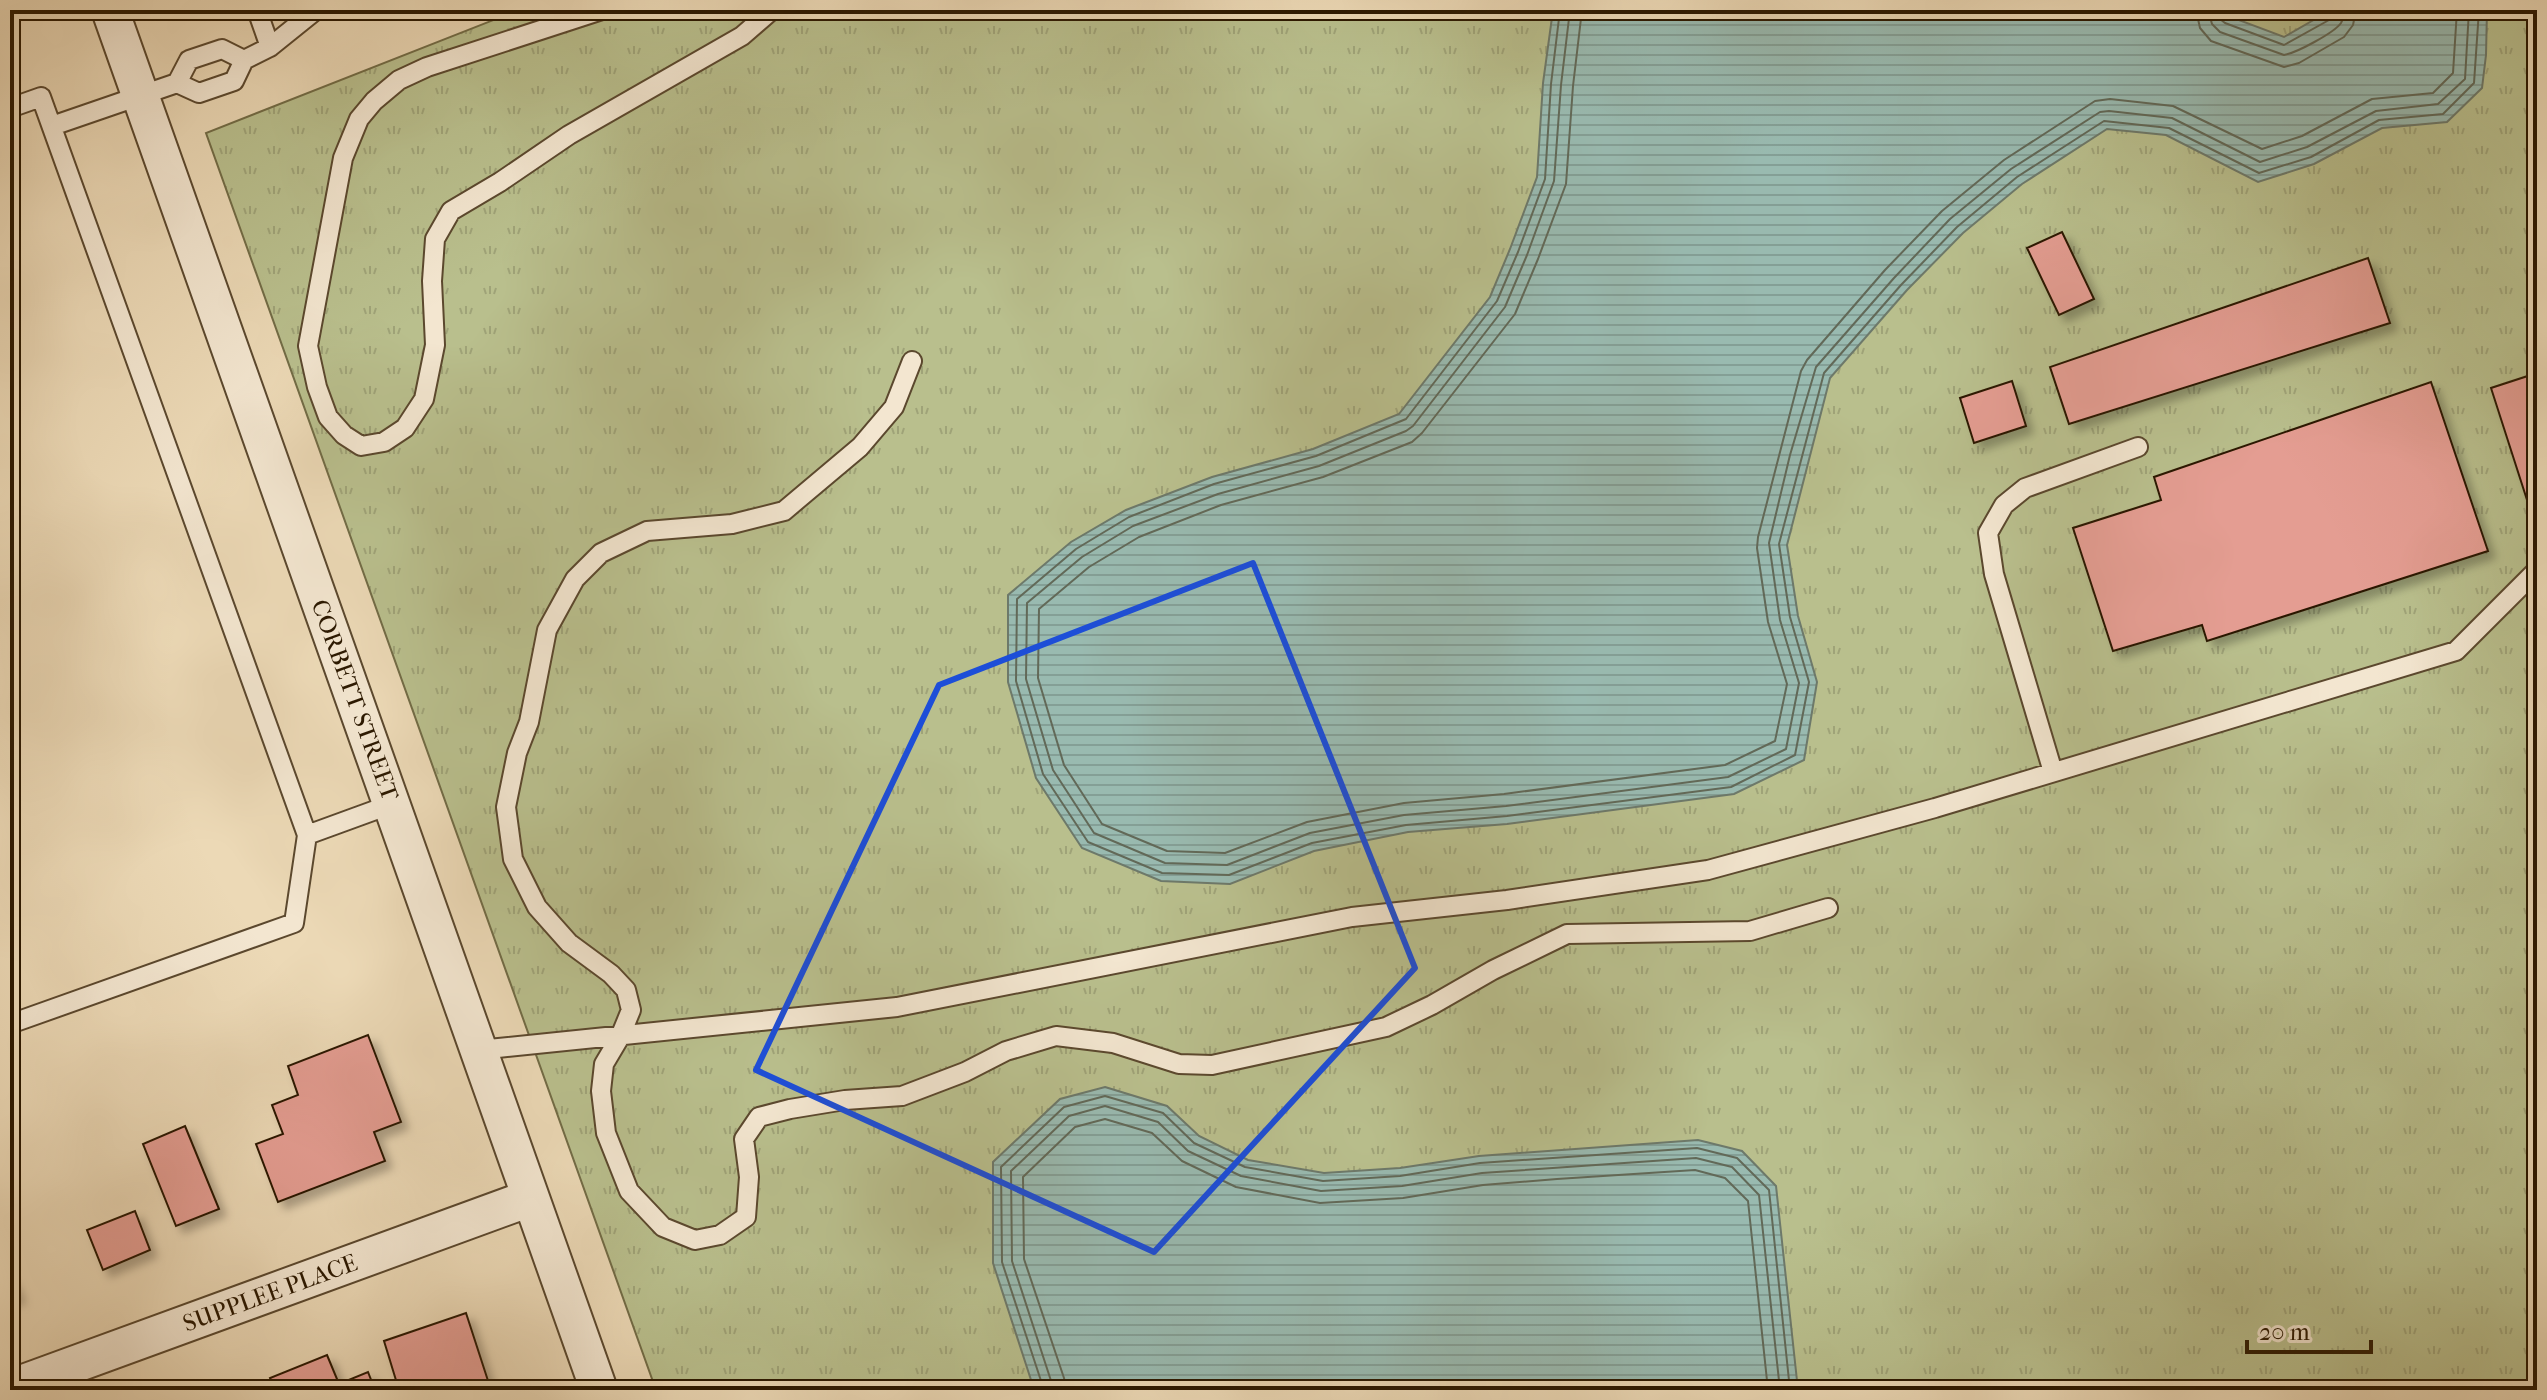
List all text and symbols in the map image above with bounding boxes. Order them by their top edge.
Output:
street label: CORBETT STREET [306,596,405,805]
street label: SUPPLEE PLACE [179,1248,361,1338]
scale bar [2247,1304,2371,1354]
text: 20 m [2259,1318,2310,1346]

